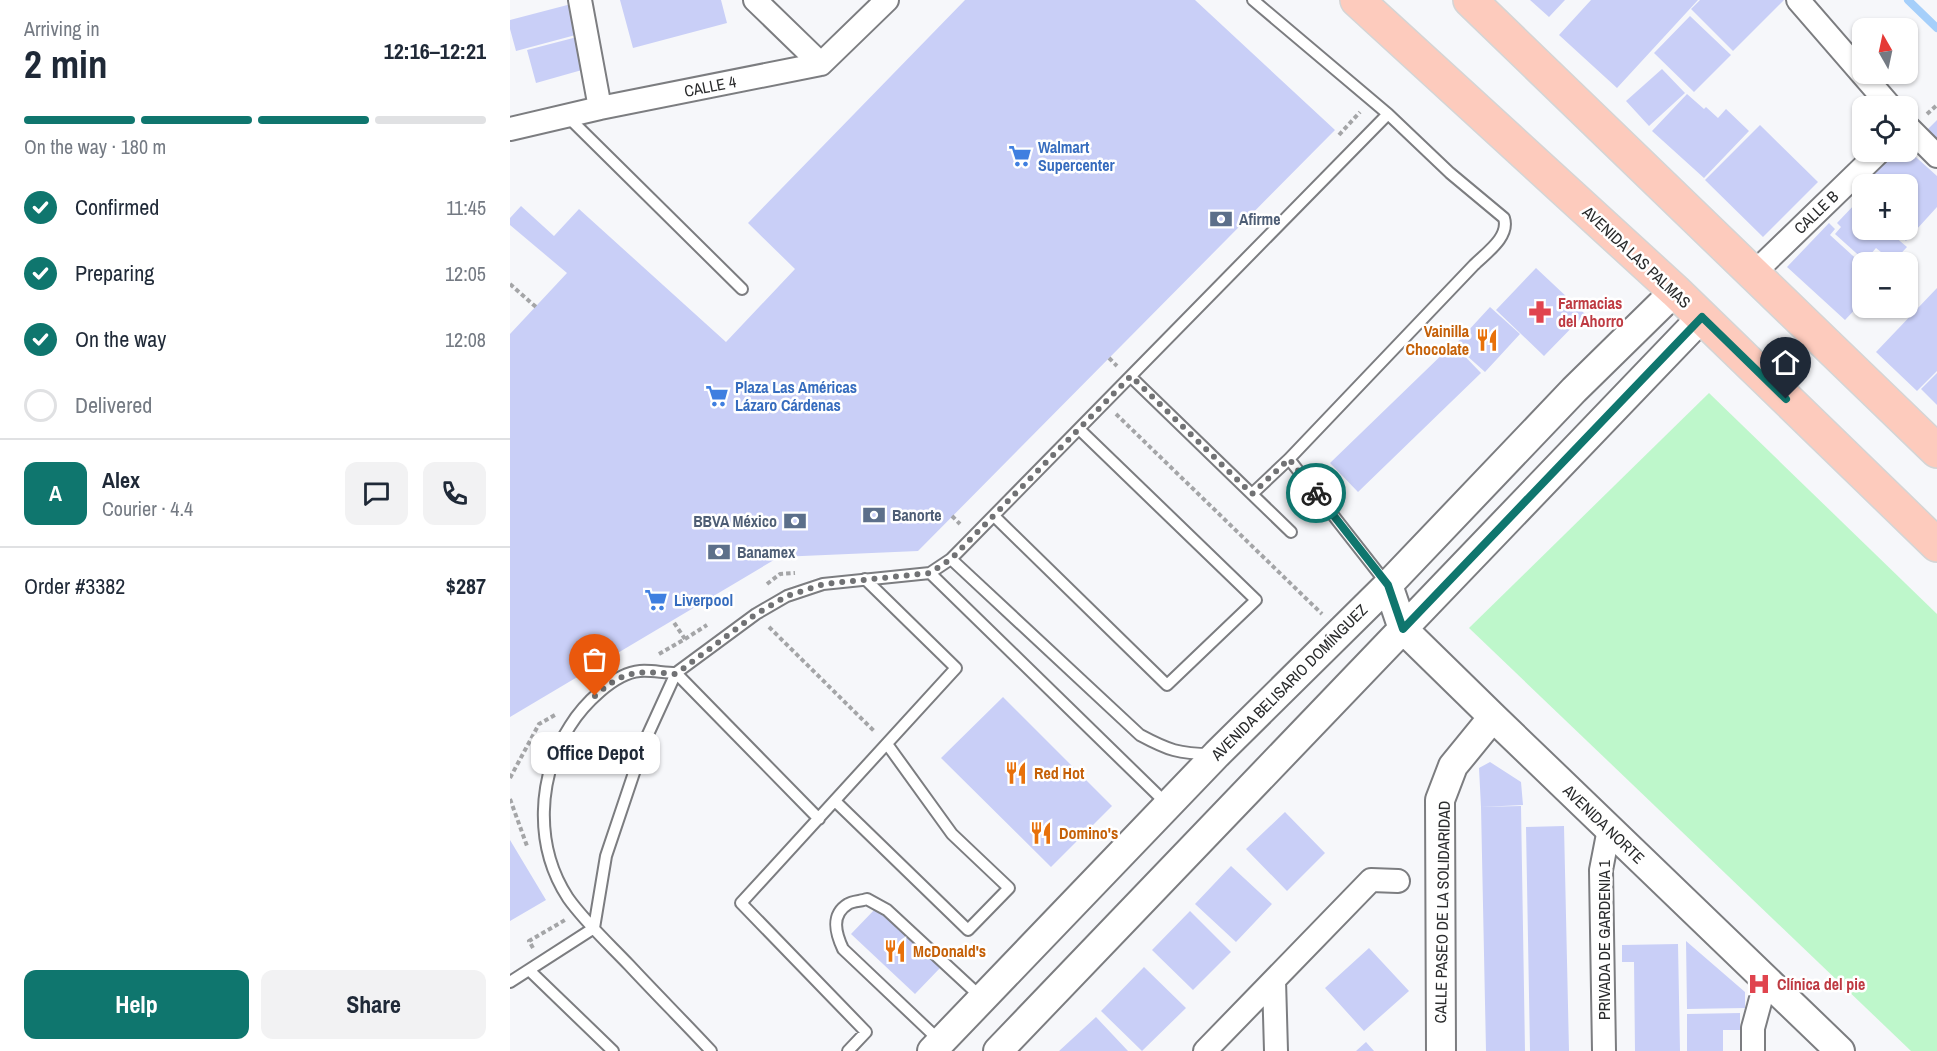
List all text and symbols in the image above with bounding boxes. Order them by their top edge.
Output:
text: Arriving in [24,15,100,42]
north arrow [1852,18,1918,84]
map controls [1852,18,1918,318]
text: 12:16–12:21 [384,36,486,66]
text: 2 min [24,38,108,90]
street label: CALLE 4 [682,70,738,102]
button: locate [1852,96,1918,162]
text: On the way · 180 m [24,133,166,160]
place label: Walmart Supercenter [1038,136,1115,176]
supermarket icon: Walmart Supercenter [1007,143,1033,169]
button: + [1852,174,1918,240]
street label: CALLE B [1789,185,1843,239]
icon: check [24,191,57,224]
text: Confirmed [75,192,159,222]
text: 11:45 [446,194,486,221]
street label: AVENIDA LAS PALMAS [1577,200,1696,313]
bank icon: Afirme [1208,206,1234,232]
place label: Afirme [1239,208,1281,230]
button: − [1852,252,1918,318]
icon: check [24,257,57,290]
text: Preparing [75,258,154,288]
text: 12:05 [445,260,486,287]
place label: Farmacias del Ahorro [1558,292,1624,332]
pharmacy icon: Farmacias del Ahorro [1527,299,1553,325]
place label: Vainilla Chocolate [1406,320,1470,360]
icon: check [24,323,57,356]
text: On the way [75,324,166,354]
text: 12:08 [445,326,486,353]
restaurant icon: Vainilla Chocolate [1474,327,1500,353]
pin [1760,337,1811,399]
icon: home [1769,346,1802,379]
place label: Plaza Las Américas Lázaro Cárdenas [735,376,857,416]
supermarket icon: Plaza Las Américas Lázaro Cárdenas [704,383,730,409]
text: Delivered [75,390,152,420]
button: chat [345,462,408,525]
button: phone [423,462,486,525]
courier [1286,463,1346,523]
text: Alex [102,465,140,495]
icon: bike [1300,477,1333,510]
text: A [49,478,62,508]
text: Courier · 4.4 [102,495,193,522]
bank icon: Banorte [861,502,887,528]
place label: Banorte [892,504,942,526]
bank icon: BBVA México [782,508,808,534]
place label: BBVA México [693,510,777,532]
bank icon: Banamex [706,539,732,565]
place label: Banamex [737,541,796,563]
text: Order #3382 [24,571,125,601]
text: $287 [446,571,486,601]
supermarket icon: Liverpool [643,587,669,613]
place label: Liverpool [674,589,733,611]
street label: AVENIDA BELISARIO DOMÍNGUEZ [1205,599,1372,766]
pin [569,634,620,696]
icon: bag [578,643,611,676]
callout: Office Depot [530,732,660,774]
text: Office Depot [547,739,644,766]
restaurant icon: Red Hot [1003,760,1029,786]
place label: Red Hot [1034,762,1085,784]
street label: AVENIDA NORTE [1558,779,1650,868]
street label: CALLE PASEO DE LA SOLIDARIDAD [1429,800,1455,1024]
restaurant icon: Domino's [1028,820,1054,846]
place label: Domino's [1059,822,1118,844]
street label: PRIVADA DE GARDENIA 1 [1593,859,1615,1020]
restaurant icon: McDonald's [882,938,908,964]
place label: McDonald's [913,940,986,962]
button: Help [24,970,249,1039]
button: Share [261,970,486,1039]
hospital icon: Clínica del pie [1746,971,1772,997]
place label: Clínica del pie [1777,973,1865,995]

